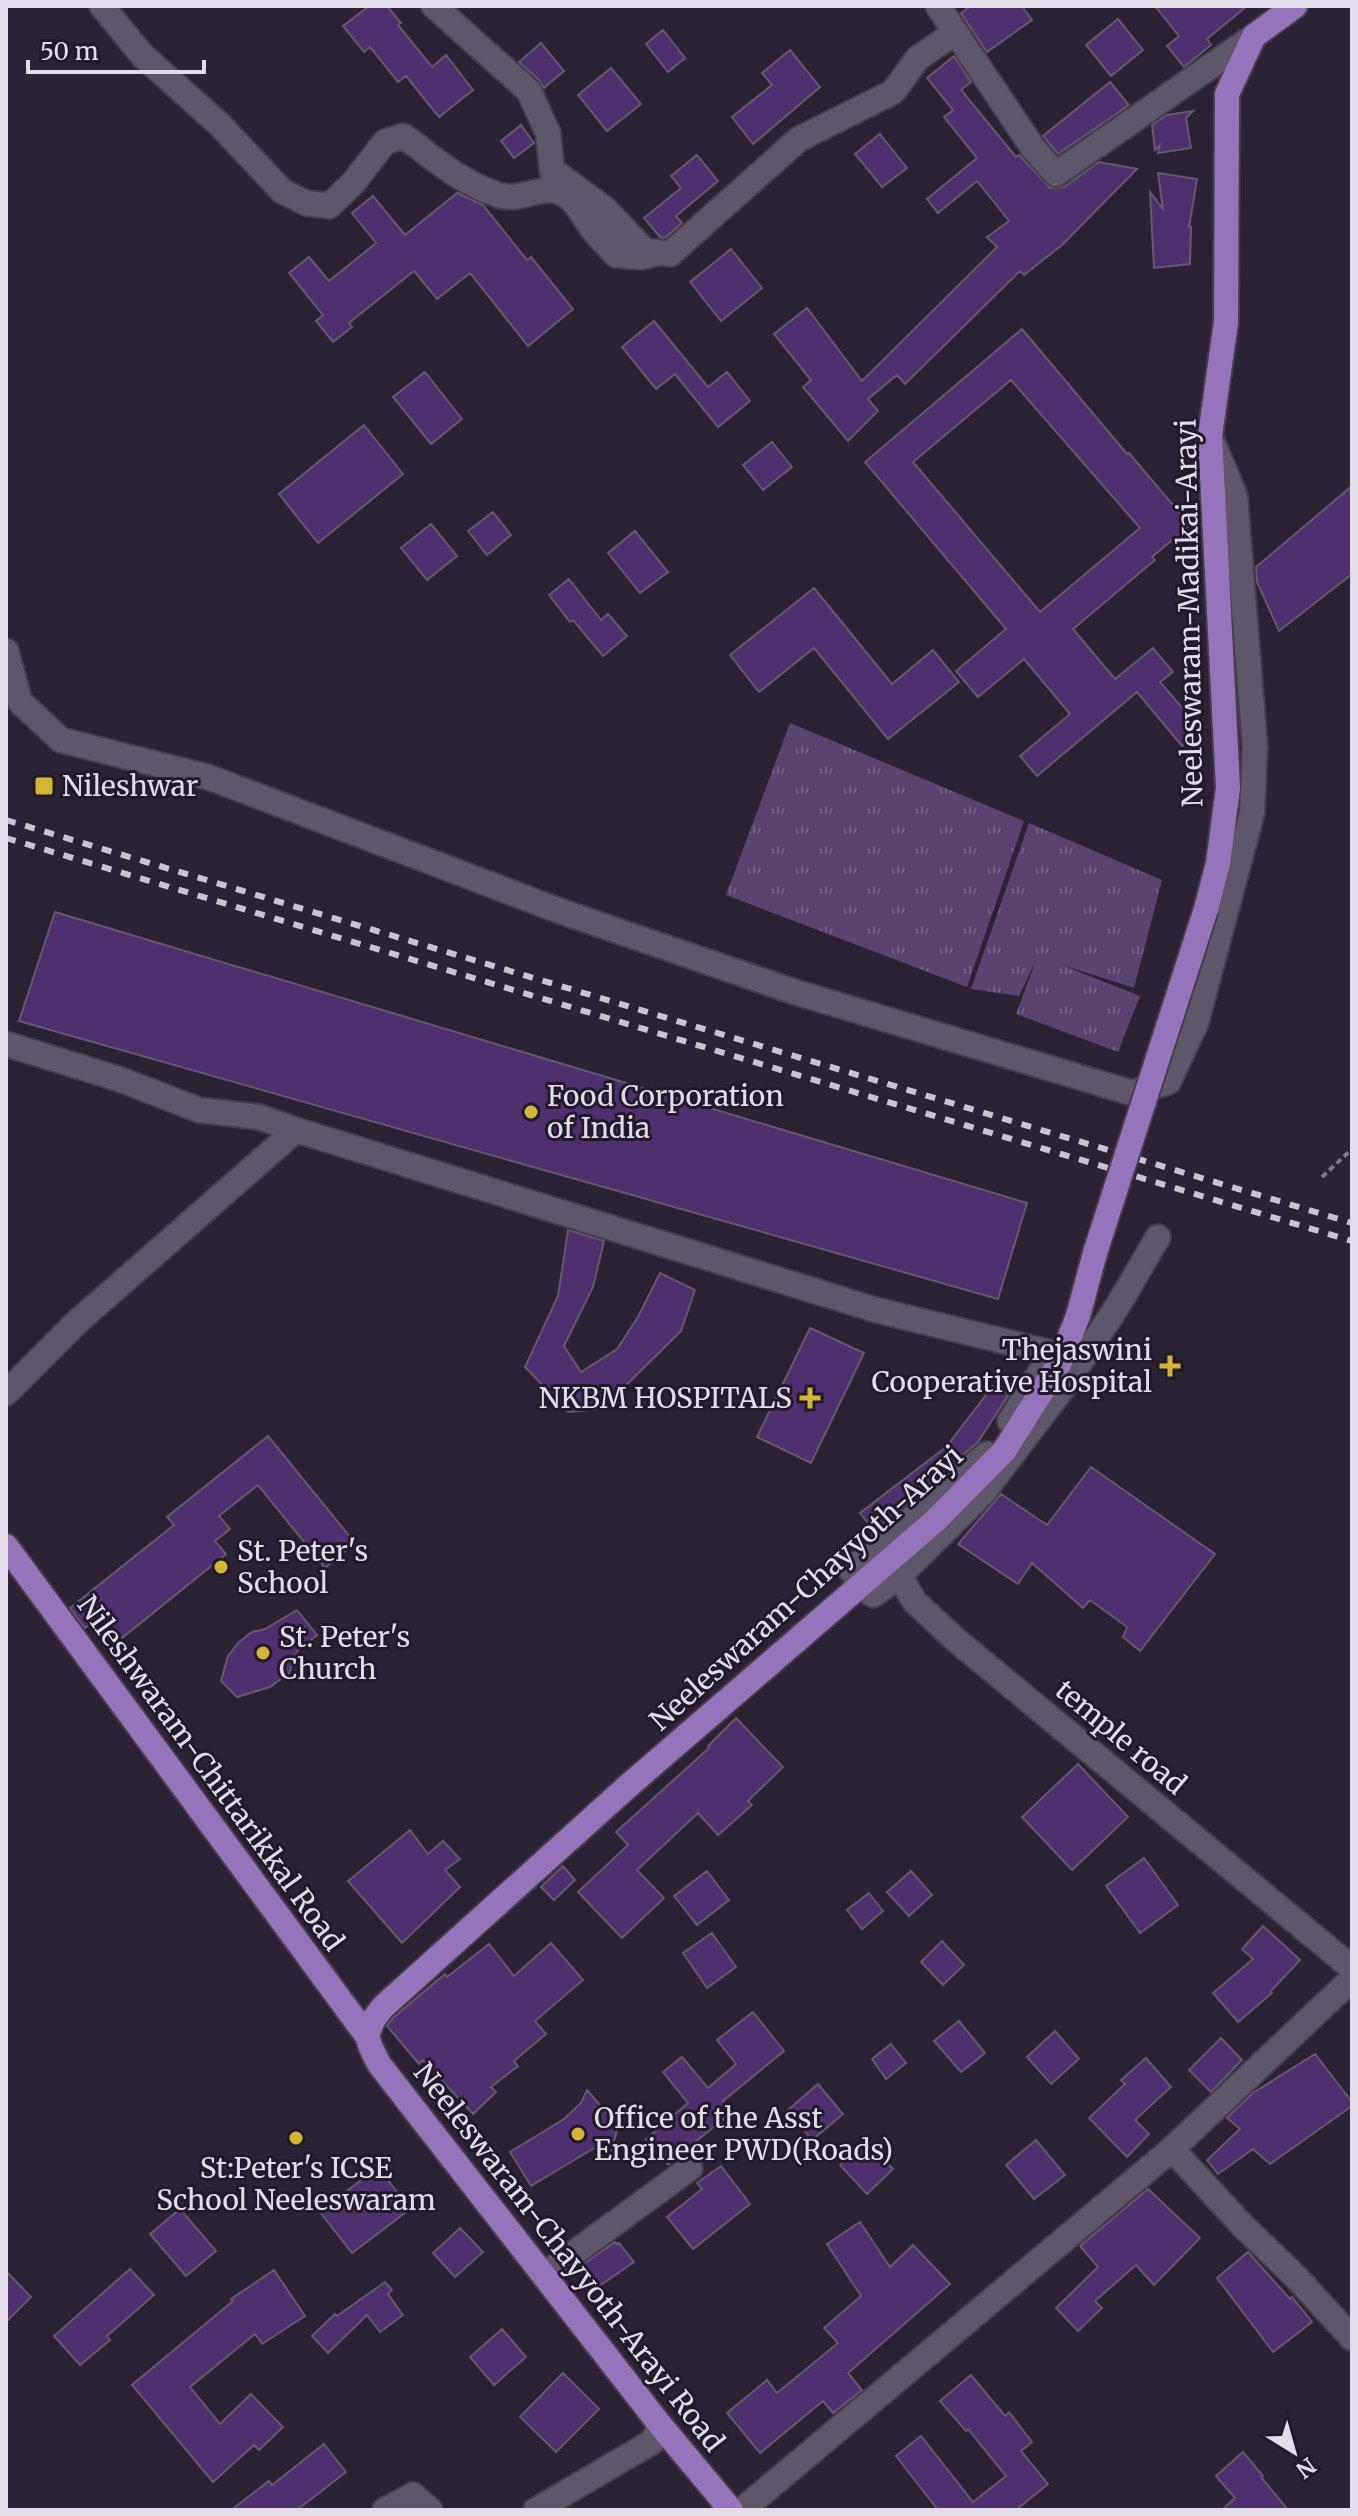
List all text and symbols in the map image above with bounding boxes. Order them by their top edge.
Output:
scale bar [28,24,204,74]
text: 50 m [40,36,99,67]
street label: Neeleswaram-Madikai-Arayi [1168,419,1210,807]
place label: Nileshwar [62,768,198,804]
marker: Nileshwar [33,775,55,797]
place label: Food Corporation of India [547,1078,784,1146]
marker: Food Corporation of India [522,1103,540,1121]
place label: Thejaswini Cooperative Hospital [872,1332,1152,1400]
marker: Thejaswini Cooperative Hospital [1159,1355,1181,1377]
place label: NKBM HOSPITALS [539,1380,792,1416]
marker: NKBM HOSPITALS [799,1387,821,1409]
street label: Neeleswaram-Chayyoth-Arayi [642,1438,970,1738]
place label: St. Peter's School [237,1533,368,1601]
marker: St. Peter's School [212,1558,230,1576]
street label: Nileshwaram-Chittarikkal Road [70,1588,352,1958]
place label: St. Peter's Church [279,1619,410,1687]
marker: St. Peter's Church [254,1644,272,1662]
street label: temple road [1048,1672,1194,1802]
street label: Neeleswaram-Chayyoth-Arayi Road [406,2055,732,2459]
place label: Office of the Asst Engineer PWD(Roads) [594,2100,893,2168]
marker: Office of the Asst Engineer PWD(Roads) [569,2125,587,2143]
marker: St:Peter's ICSE School Neeleswaram [287,2129,305,2147]
place label: St:Peter's ICSE School Neeleswaram [156,2150,436,2218]
north arrow [1254,2412,1334,2492]
text: N [1290,2452,1321,2485]

